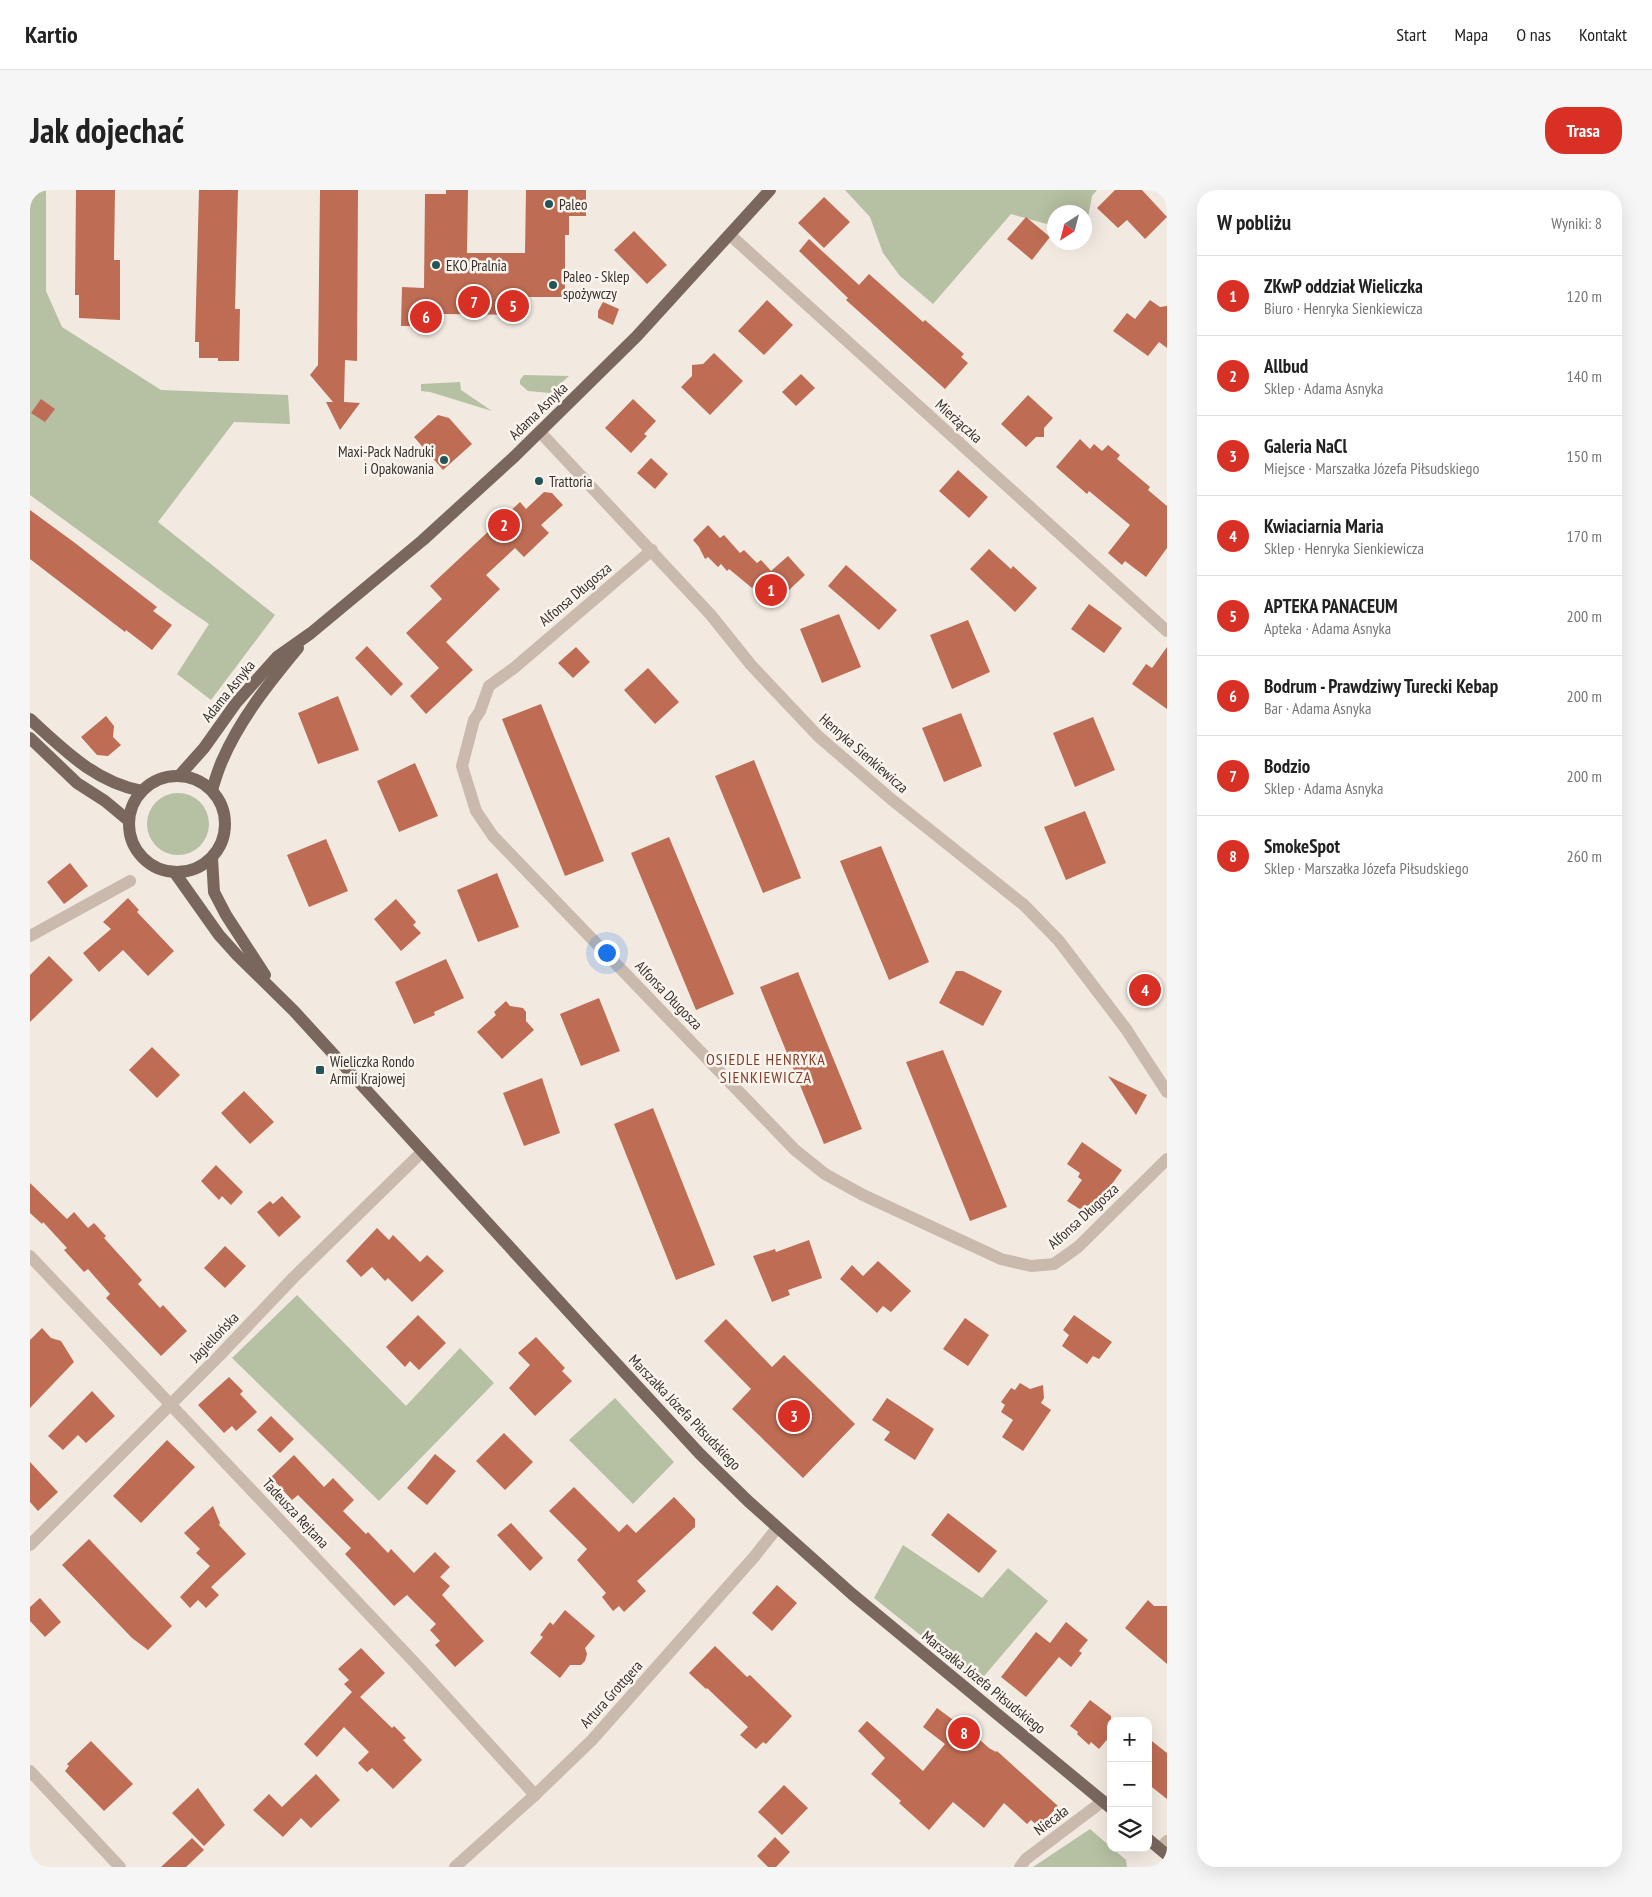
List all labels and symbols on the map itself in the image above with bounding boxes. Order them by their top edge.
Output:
place label: Paleo [559,195,587,214]
marker: Paleo [543,198,555,210]
north arrow [1047,205,1092,250]
place label: EKO Pralnia [446,256,507,275]
marker: EKO Pralnia [430,259,442,271]
place label: Paleo - Sklep spożywczy [563,267,629,303]
marker: Paleo - Sklep spożywczy [547,279,559,291]
pin: 7 [458,283,490,321]
pin: 5 [497,287,529,325]
pin: 6 [410,298,442,336]
street label: Adama Asnyka [505,378,571,444]
street label: Mierżączka [931,395,987,447]
place label: Maxi-Pack Nadruki i Opakowania [338,442,434,478]
marker: Maxi-Pack Nadruki i Opakowania [438,454,450,466]
place label: Trattoria [549,472,593,491]
marker: Trattoria [533,475,545,487]
pin: 2 [488,506,520,544]
street label: Alfonsa Długosza [535,558,615,630]
pin: 1 [755,571,787,609]
street label: Adama Asnyka [197,656,259,726]
street label: Henryka Sienkiewicza [816,709,912,797]
your location [594,940,620,966]
street label: Alfonsa Długosza [631,956,707,1034]
pin: 4 [1129,971,1161,1009]
district label: OSIEDLE HENRYKA SIENKIEWICZA [706,1049,826,1087]
place label: Wieliczka Rondo Armii Krajowej [330,1052,415,1088]
marker: Wieliczka Rondo Armii Krajowej [314,1064,326,1076]
street label: Alfonsa Długosza [1044,1179,1122,1253]
street label: Jagiellońska [185,1308,243,1367]
street label: Marszałka Józefa Piłsudskiego [625,1350,745,1474]
pin: 3 [778,1397,810,1435]
street label: Tadeusza Rejtana [259,1474,333,1552]
street label: Marszałka Józefa Piłsudskiego [918,1626,1050,1738]
street label: Artura Grottgera [576,1656,646,1732]
pin: 8 [948,1714,980,1752]
street label: Niecała [1030,1801,1072,1839]

